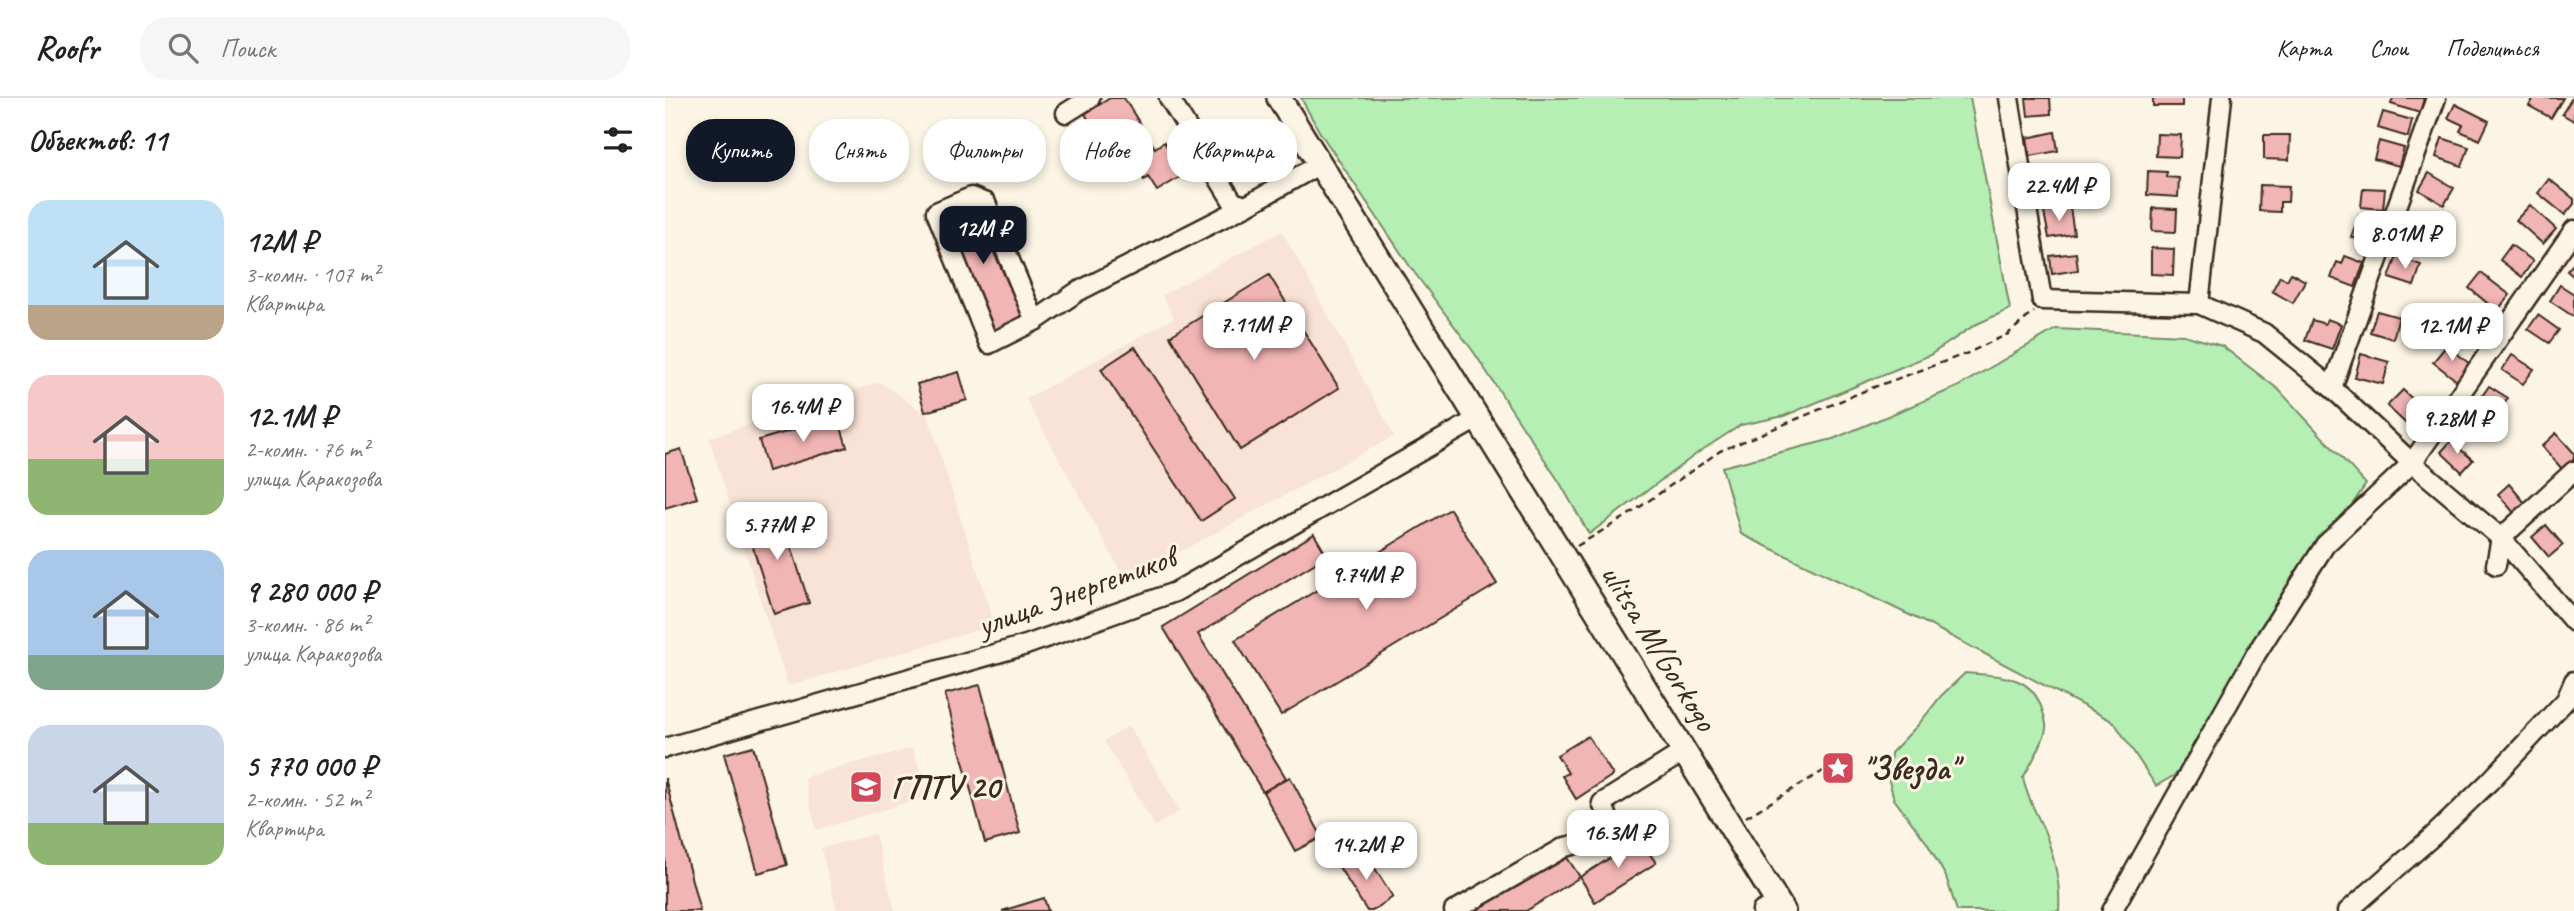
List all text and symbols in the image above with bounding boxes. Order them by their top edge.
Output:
search box [140,17,630,80]
text: Roofr [35,27,98,69]
icon: search [164,29,202,67]
text: Поиск [220,32,275,65]
text: Карта [2277,33,2331,63]
text: Слои [2369,33,2408,63]
text: Поделиться [2446,33,2539,63]
chip: Купить [686,119,795,182]
chip: Снять [809,119,909,182]
chip: Фильтры [923,119,1046,182]
chip: Новое [1060,119,1153,182]
chip: Квартира [1167,119,1297,182]
text: Объектов: 11 [28,121,167,159]
icon: filters [599,121,637,159]
pin: 22.4M ₽ [1994,164,2124,223]
text: 22.4M ₽ [2024,171,2094,200]
pin: 12M ₽ [934,206,1032,266]
pin: 8.01M ₽ [2340,212,2470,271]
text: 12M ₽ [956,214,1010,243]
text: 8.01M ₽ [2370,219,2440,248]
text: 12M ₽ [245,222,317,260]
icon: home [84,228,168,312]
text: 3-комн. · 107 m² [245,260,379,289]
text: Квартира [245,289,323,318]
pin: 7.11M ₽ [1189,302,1319,362]
pin: 12.1M ₽ [2387,303,2517,363]
text: 7.11M ₽ [1219,310,1289,339]
text: 12.1M ₽ [2417,311,2487,340]
pin: 16.4M ₽ [738,384,868,444]
text: 16.4M ₽ [768,392,838,421]
pin: 9.28M ₽ [2392,396,2522,456]
text: 12.1M ₽ [245,397,336,435]
icon: home [84,403,168,487]
text: 9.28M ₽ [2422,404,2492,433]
text: 2-комн. · 76 m² [245,435,369,464]
text: улица Каракозова [245,464,381,493]
pin: 5.77M ₽ [712,503,842,562]
text: 5.77M ₽ [742,510,812,539]
street label: улица Энергетиков [969,534,1186,647]
pin: 9.74M ₽ [1301,552,1431,612]
street label: ulitsa M/Gorkogo [1591,556,1728,740]
text: 9.74M ₽ [1331,560,1401,589]
text: 9 280 000 ₽ [245,572,376,610]
icon: home [84,578,168,662]
text: 3-комн. · 86 m² [245,610,369,639]
text: улица Каракозова [245,639,381,668]
text: 5 770 000 ₽ [245,747,376,785]
place label: "Звезда" [1863,747,1965,790]
place icon: "Звезда" [1819,749,1857,787]
icon: home [84,753,168,837]
place label: ГПТУ 20 [891,766,1003,808]
school or university icon: ГПТУ 20 [847,768,885,806]
text: 2-комн. · 52 m² [245,785,369,814]
pin: 16.3M ₽ [1553,810,1683,870]
text: Квартира [245,814,323,843]
text: 16.3M ₽ [1583,818,1653,847]
pin: 14.2M ₽ [1301,822,1431,882]
text: 14.2M ₽ [1331,830,1401,859]

